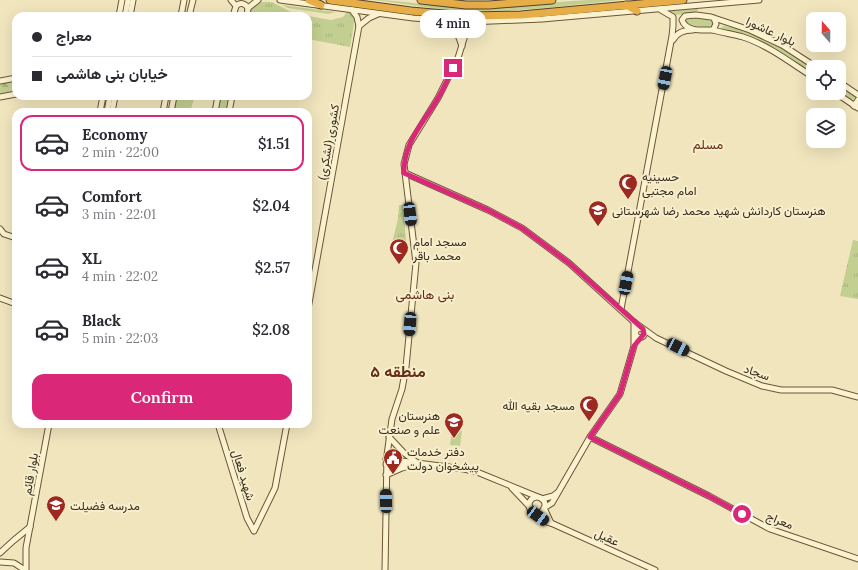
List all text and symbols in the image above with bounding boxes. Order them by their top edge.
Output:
callout: 4 min [420,10,486,38]
north arrow [806,12,846,52]
map controls [806,12,846,148]
street label: بلوار عاشورا [743,13,798,50]
text: 4 min [436,15,470,32]
text: معراج [56,26,92,45]
route end [444,59,462,77]
button: locate [806,60,846,100]
text: خیابان بنی هاشمی [56,64,168,83]
car [657,65,673,91]
street label: کشوری (لشکری) [314,103,343,181]
button: layers [806,108,846,148]
icon: car [34,125,70,161]
text: Economy [82,125,147,144]
text: $1.51 [258,134,290,153]
district label: مسلم [693,136,723,153]
text: 2 min · 22:00 [82,144,159,161]
place label: حسینیه امام مجتبی [642,169,697,199]
mosque icon: حسینیه امام مجتبی [617,172,639,200]
icon: car [34,187,70,223]
text: Comfort [82,187,142,206]
text: $2.04 [252,196,290,215]
school or university icon: هنرستان کاردانش شهید محمد رضا شهرستانی [587,199,609,227]
car [403,201,417,227]
place label: هنرستان کاردانش شهید محمد رضا شهرستانی [612,203,826,219]
text: 3 min · 22:01 [82,206,156,223]
place label: مسجد امام محمد باقر [412,234,467,264]
mosque icon: مسجد امام محمد باقر [388,237,410,265]
icon: car [34,249,70,285]
text: XL [82,249,102,268]
text: $2.57 [255,258,290,277]
text: 4 min · 22:02 [82,268,158,285]
car [618,270,634,296]
district label: بنی هاشمی [396,286,455,303]
icon: car [34,311,70,347]
text: Black [82,311,121,330]
car [403,312,417,336]
text: $2.08 [252,320,290,339]
text: 5 min · 22:03 [82,330,158,347]
car [665,336,691,358]
district label: منطقه ۵ [370,361,426,381]
street label: سجاد [742,361,772,383]
button: Confirm [32,374,292,420]
mosque icon: مسجد بقیه الله [578,394,600,422]
place label: مسجد بقیه الله [502,398,575,413]
place label: هنرستان علم و صنعت [379,408,440,438]
school or university icon: هنرستان علم و صنعت [443,411,465,439]
place label: دفتر خدمات پیشخوان دولت [407,444,479,474]
public building icon: دفتر خدمات پیشخوان دولت [382,447,404,475]
street label: شهید فعال [228,448,259,503]
street label: بلوار قائم [19,452,42,496]
car [380,489,392,513]
school or university icon: مدرسه فضیلت [45,494,67,522]
place label: مدرسه فضیلت [70,498,140,514]
car [525,504,551,528]
route start [733,505,751,523]
street label: معراج [764,508,796,534]
street label: عقیل [592,525,621,550]

